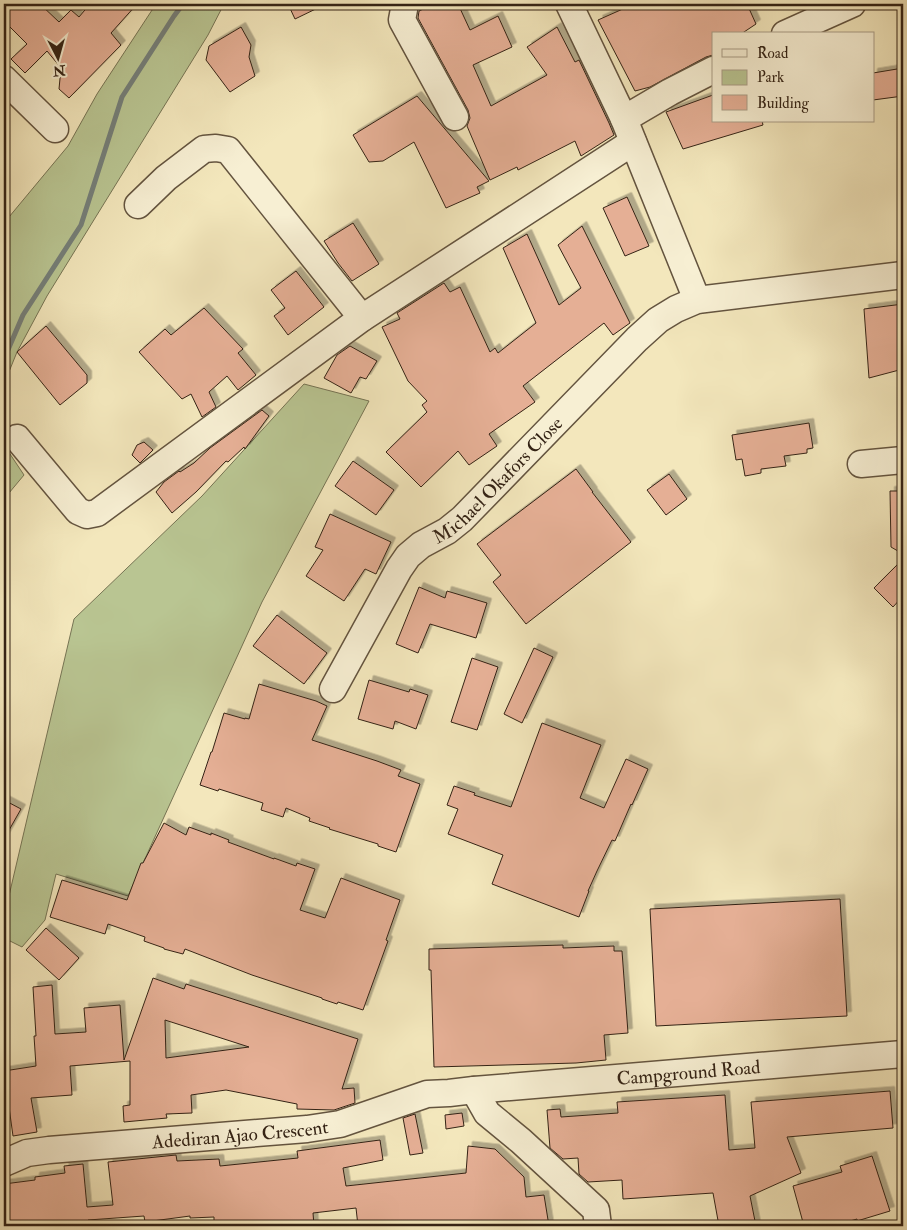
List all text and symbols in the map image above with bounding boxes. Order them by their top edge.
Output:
north arrow [32,32,82,82]
legend [712,32,874,122]
text: Road [757,44,789,63]
text: N [52,61,67,80]
text: Park [757,68,784,87]
text: Building [757,94,809,113]
street label: Michael Okafors Close [429,412,568,549]
street label: Campground Road [616,1055,762,1091]
street label: Adediran Ajao Crescent [150,1115,330,1155]

